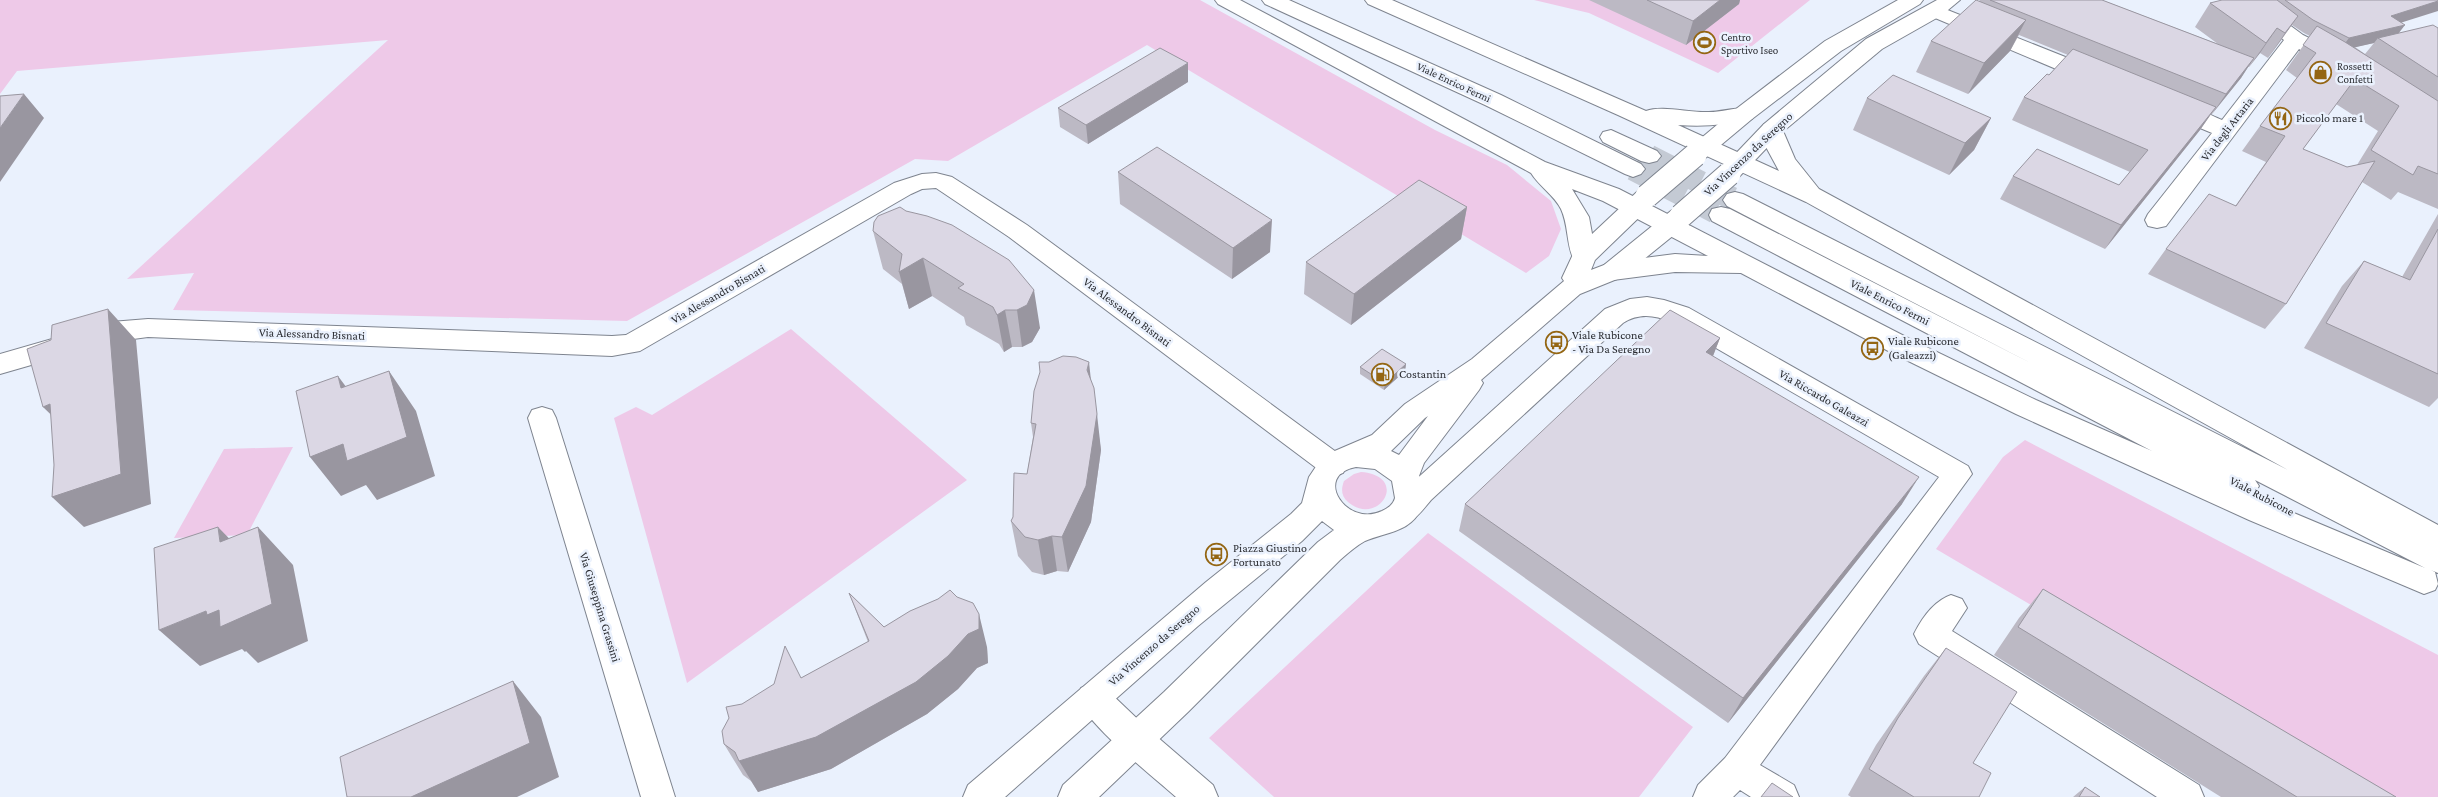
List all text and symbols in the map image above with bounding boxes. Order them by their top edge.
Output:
sports icon: Centro Sportivo Iseo [1693,31,1717,55]
place label: Centro Sportivo Iseo [1721,31,1779,57]
street label: Viale Enrico Fermi [1415,60,1493,104]
shop icon: Rossetti Confetti [2309,60,2333,84]
place label: Rossetti Confetti [2337,60,2373,85]
street label: Via degli Artaria [2198,94,2257,164]
restaurant icon: Piccolo mare 1 [2268,106,2292,130]
street label: Via Vincenzo da Seregno [1701,109,1795,199]
place label: Piccolo mare 1 [2296,111,2363,125]
street label: Via Alessandro Bisnati [668,261,768,327]
street label: Via Alessandro Bisnati [1080,274,1174,350]
street label: Viale Enrico Fermi [1848,276,1932,328]
street label: Via Alessandro Bisnati [259,325,365,343]
place label: Viale Rubicone - Via Da Seregno [1572,328,1650,356]
bus stop icon: Viale Rubicone - Via Da Seregno [1544,330,1568,354]
place label: Viale Rubicone (Galeazzi) [1888,334,1959,362]
bus stop icon: Viale Rubicone (Galeazzi) [1860,336,1884,360]
fuel station icon: Costantin [1371,362,1395,386]
street label: Via Riccardo Galeazzi [1776,366,1872,430]
place label: Costantin [1399,367,1447,381]
street label: Viale Rubicone [2227,473,2297,519]
place label: Piazza Giustino Fortunato [1233,541,1307,569]
bus stop icon: Piazza Giustino Fortunato [1205,543,1229,567]
street label: Via Giuseppina Grassini [577,550,623,664]
street label: Via Vincenzo da Seregno [1106,602,1202,688]

